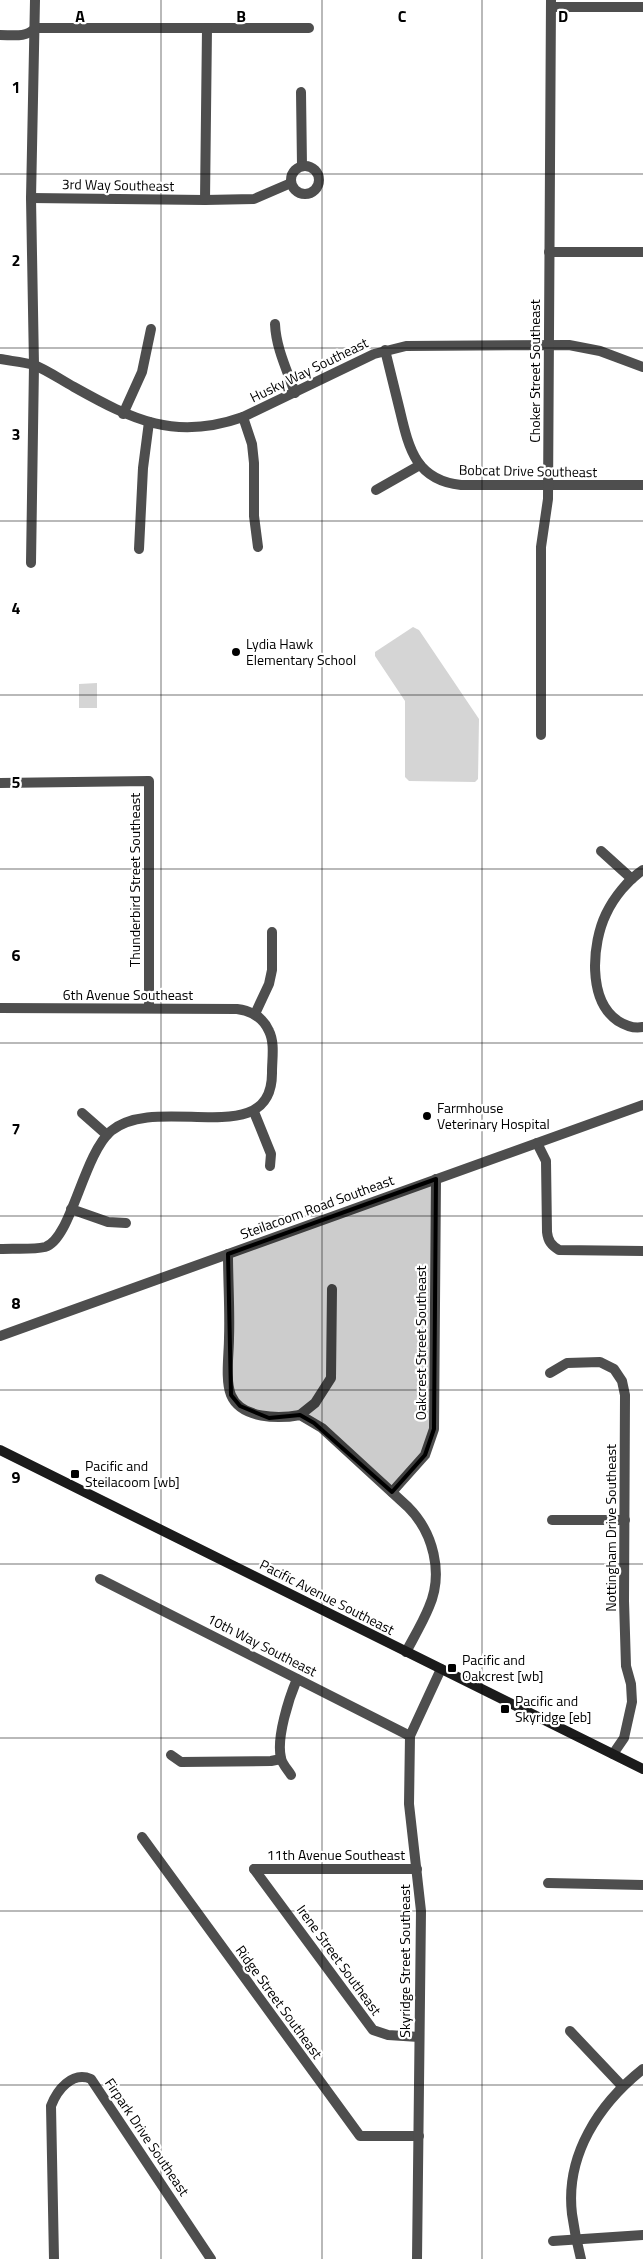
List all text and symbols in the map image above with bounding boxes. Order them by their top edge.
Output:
text: A [75,4,85,28]
text: B [236,4,246,28]
text: C [398,4,407,28]
text: D [558,4,568,28]
text: 1 [12,75,20,99]
street label: 3rd Way Southeast [62,173,174,196]
text: 2 [12,248,20,272]
street label: Choker Street Southeast [524,299,545,443]
street label: Husky Way Southeast [246,332,372,407]
text: 3 [12,422,20,446]
street label: Bobcat Drive Southeast [459,459,598,482]
text: 4 [12,596,21,620]
place label: Lydia Hawk Elementary School [246,633,356,670]
marker: Lydia Hawk Elementary School [230,646,242,658]
text: 5 [12,770,21,794]
street label: Thunderbird Street Southeast [124,793,145,967]
text: 6 [12,943,21,967]
street label: 6th Avenue Southeast [63,984,193,1005]
place label: Farmhouse Veterinary Hospital [437,1097,550,1134]
marker: Farmhouse Veterinary Hospital [421,1110,433,1122]
text: 7 [12,1117,20,1141]
street label: Steilacoom Road Southeast [237,1169,397,1244]
street label: Oakcrest Street Southeast [410,1266,431,1420]
text: 8 [12,1291,21,1315]
street label: Nottingham Drive Southeast [600,1444,621,1612]
place label: Pacific and Steilacoom [wb] [85,1455,180,1492]
text: 9 [12,1465,21,1489]
marker: Pacific and Steilacoom [wb] [69,1468,81,1480]
street label: Pacific Avenue Southeast [256,1553,398,1640]
street label: 10th Way Southeast [204,1608,321,1681]
place label: Pacific and Oakcrest [wb] [462,1649,543,1686]
marker: Pacific and Oakcrest [wb] [446,1662,458,1674]
place label: Pacific and Skyridge [eb] [515,1690,591,1727]
marker: Pacific and Skyridge [eb] [499,1703,511,1715]
street label: 11th Avenue Southeast [267,1844,405,1865]
street label: Skyridge Street Southeast [394,1884,415,2038]
street label: Irene Street Southeast [292,1900,387,2020]
street label: Ridge Street Southeast [231,1941,328,2063]
street label: Firpark Drive Southeast [100,2073,195,2200]

